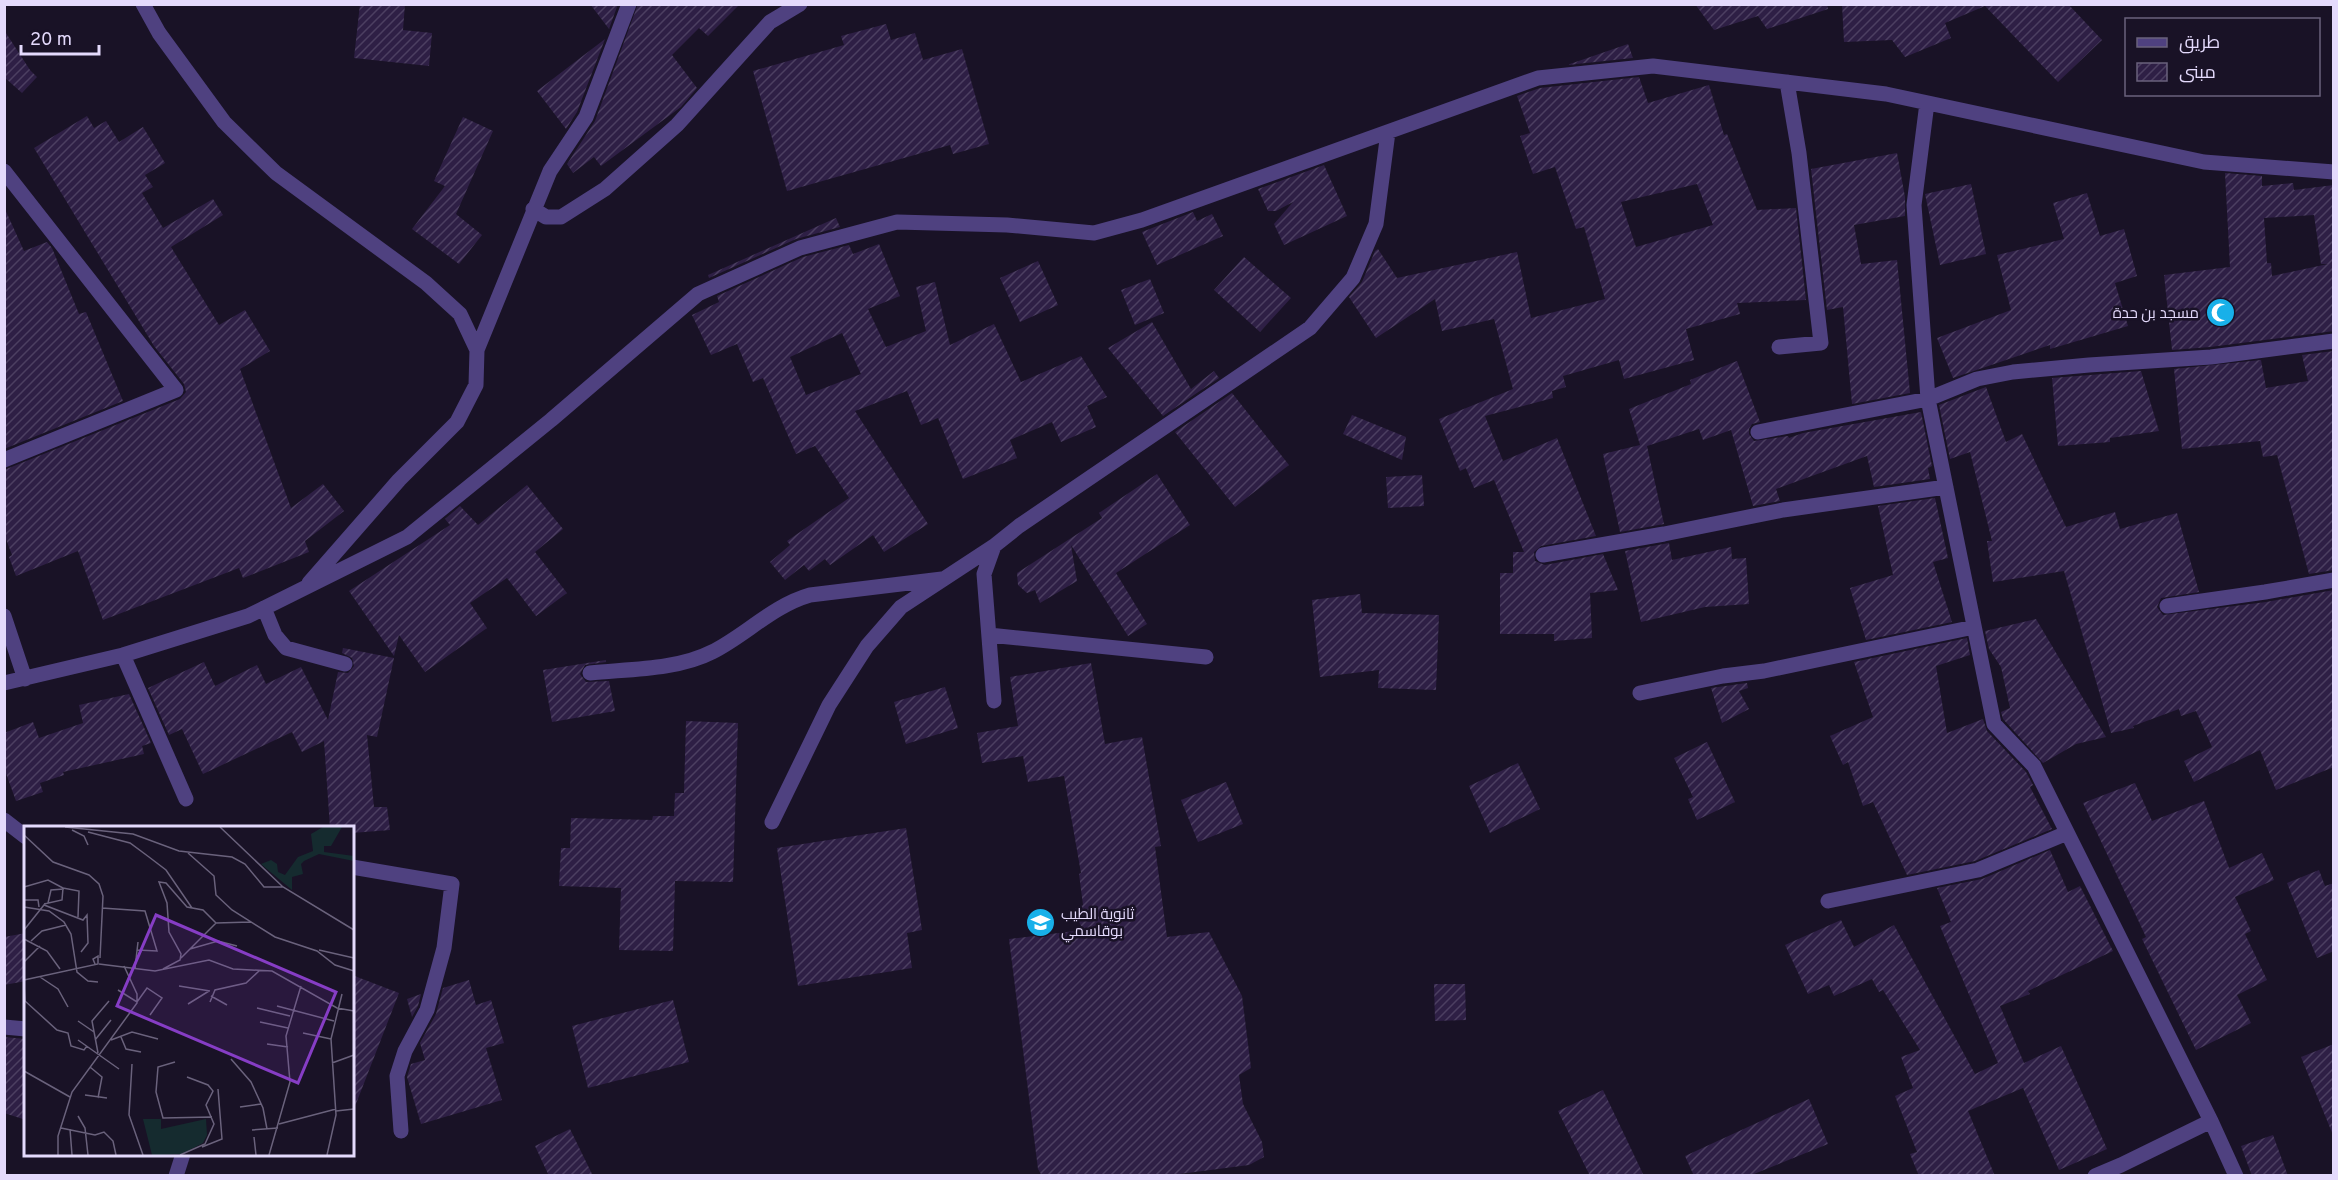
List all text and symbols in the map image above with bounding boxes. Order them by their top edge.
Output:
scale bar [21,18,99,56]
legend [2125,18,2320,96]
text: 20 m [30,29,72,52]
text: طريق [2179,32,2220,55]
text: مبنى [2179,62,2216,85]
mosque icon: مسجد بن حدة [2204,297,2236,329]
place label: مسجد بن حدة [2113,305,2199,324]
inset map [24,826,354,1156]
place label: ثانوية الطيب بوقاسمي [1061,906,1134,943]
school or university icon: ثانوية الطيب بوقاسمي [1024,907,1056,939]

